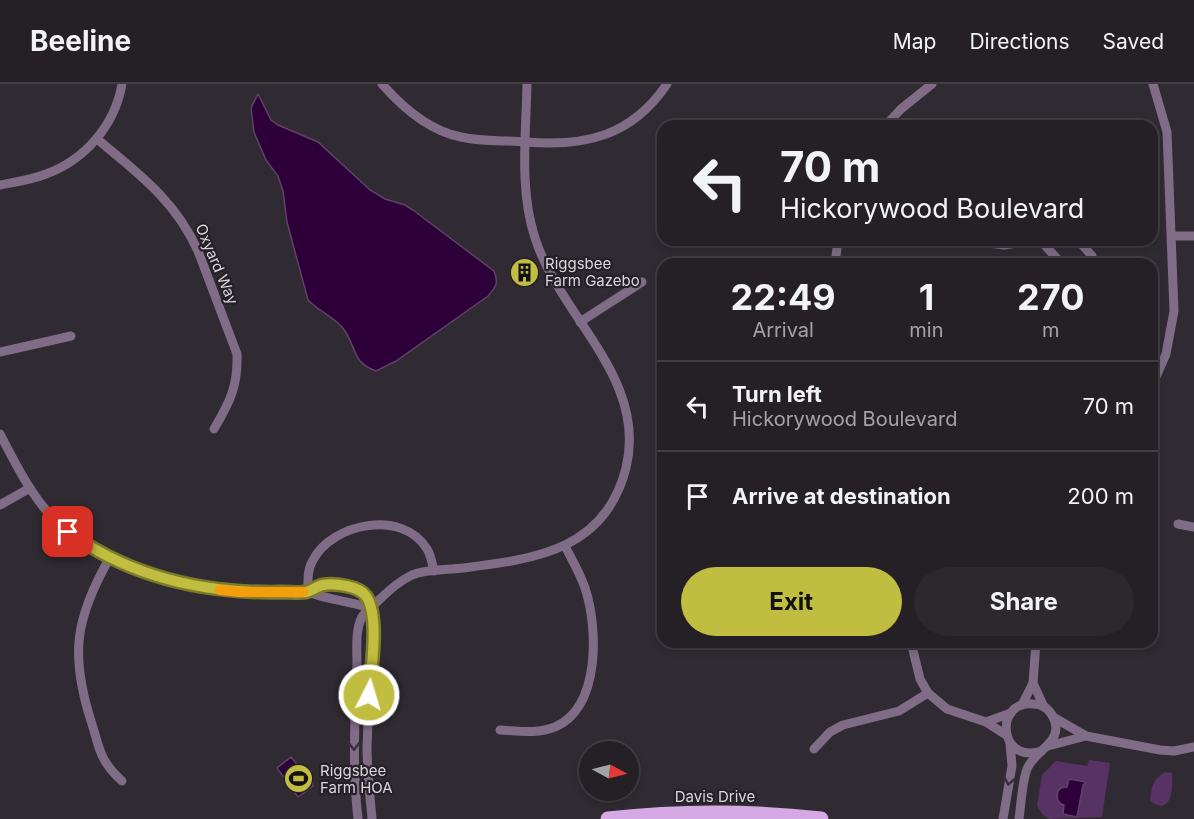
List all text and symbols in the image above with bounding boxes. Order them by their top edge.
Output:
text: Beeline [30,24,131,58]
text: Map [893,29,936,54]
text: Directions [969,29,1070,54]
text: Saved [1103,29,1164,54]
text: 70 m [780,141,880,192]
icon: left [681,144,759,222]
text: Hickorywood Boulevard [780,192,1084,225]
street label: Oxyard Way [191,221,243,308]
place label: Riggsbee Farm Gazebo [545,254,640,290]
building icon: Riggsbee Farm Gazebo [508,256,540,288]
text: 22:49 [731,275,836,319]
text: 1 [919,275,934,319]
text: 270 [1017,275,1084,319]
text: Arrival [752,318,814,342]
text: min [909,318,943,342]
text: m [1042,318,1060,342]
text: Turn left [732,381,822,407]
icon: left [681,390,714,423]
text: 70 m [1083,393,1134,419]
text: Hickorywood Boulevard [732,407,957,431]
icon: arrive [681,480,714,513]
text: Arrive at destination [732,483,951,509]
text: 200 m [1067,483,1134,509]
pin [42,506,93,557]
icon: arrive [51,515,84,548]
button: Exit [681,567,902,636]
button: Share [914,567,1134,636]
position arrow [337,663,401,727]
north arrow [579,741,639,801]
map controls [579,741,639,801]
one-way arrow [348,742,360,751]
place label: Riggsbee Farm HOA [320,761,393,797]
sports icon: Riggsbee Farm HOA [283,763,315,795]
one-way arrow [1003,776,1016,786]
street label: Davis Drive [675,787,755,806]

